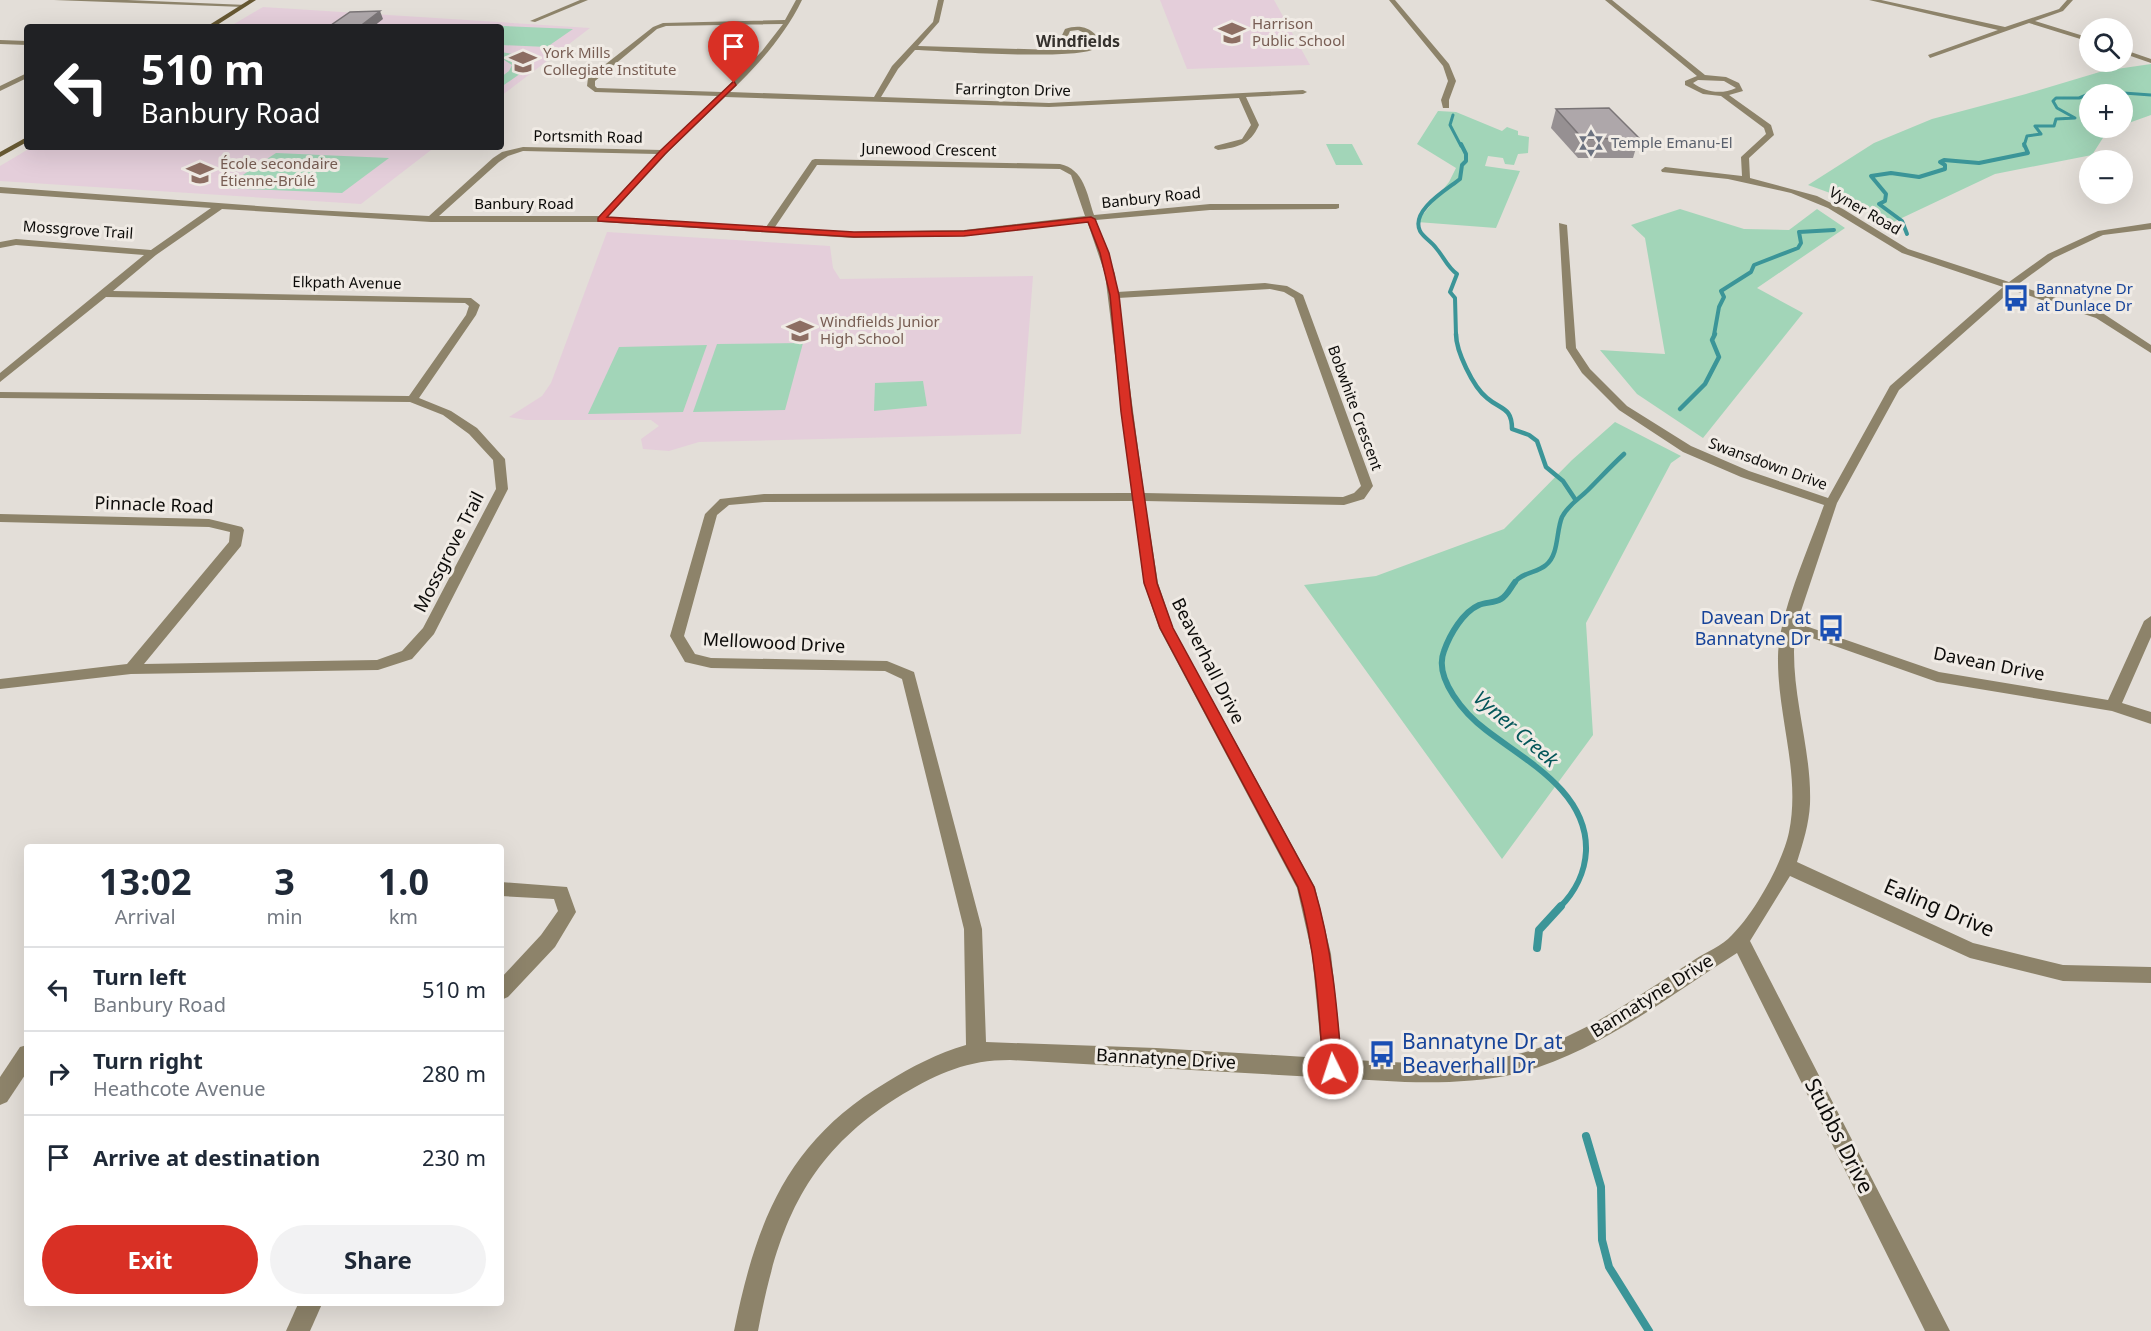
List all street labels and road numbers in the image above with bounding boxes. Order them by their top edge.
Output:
street label: Farrington Drive [955,78,1071,100]
street label: Portsmith Road [533,125,643,147]
street label: Junewood Crescent [859,138,997,160]
street label: Vyner Road [1826,181,1905,239]
street label: Banbury Road [1100,182,1202,212]
street label: Banbury Road [474,193,574,213]
street label: Mossgrove Trail [22,215,134,243]
street label: Elkpath Avenue [292,271,402,293]
street label: Bobwhite Crescent [1324,342,1388,474]
street label: Swansdown Drive [1706,432,1830,494]
street label: Mossgrove Trail [407,487,489,616]
street label: Pinnacle Road [94,490,214,518]
street label: Beaverhall Drive [1167,593,1251,728]
street label: Mellowood Drive [702,626,846,658]
street label: Davean Drive [1931,640,2047,686]
street label: Ealing Drive [1880,871,1999,943]
street label: Bannatyne Drive [1586,948,1717,1043]
street label: Bannatyne Drive [1095,1042,1237,1074]
street label: Stubbs Drive [1799,1073,1881,1198]

